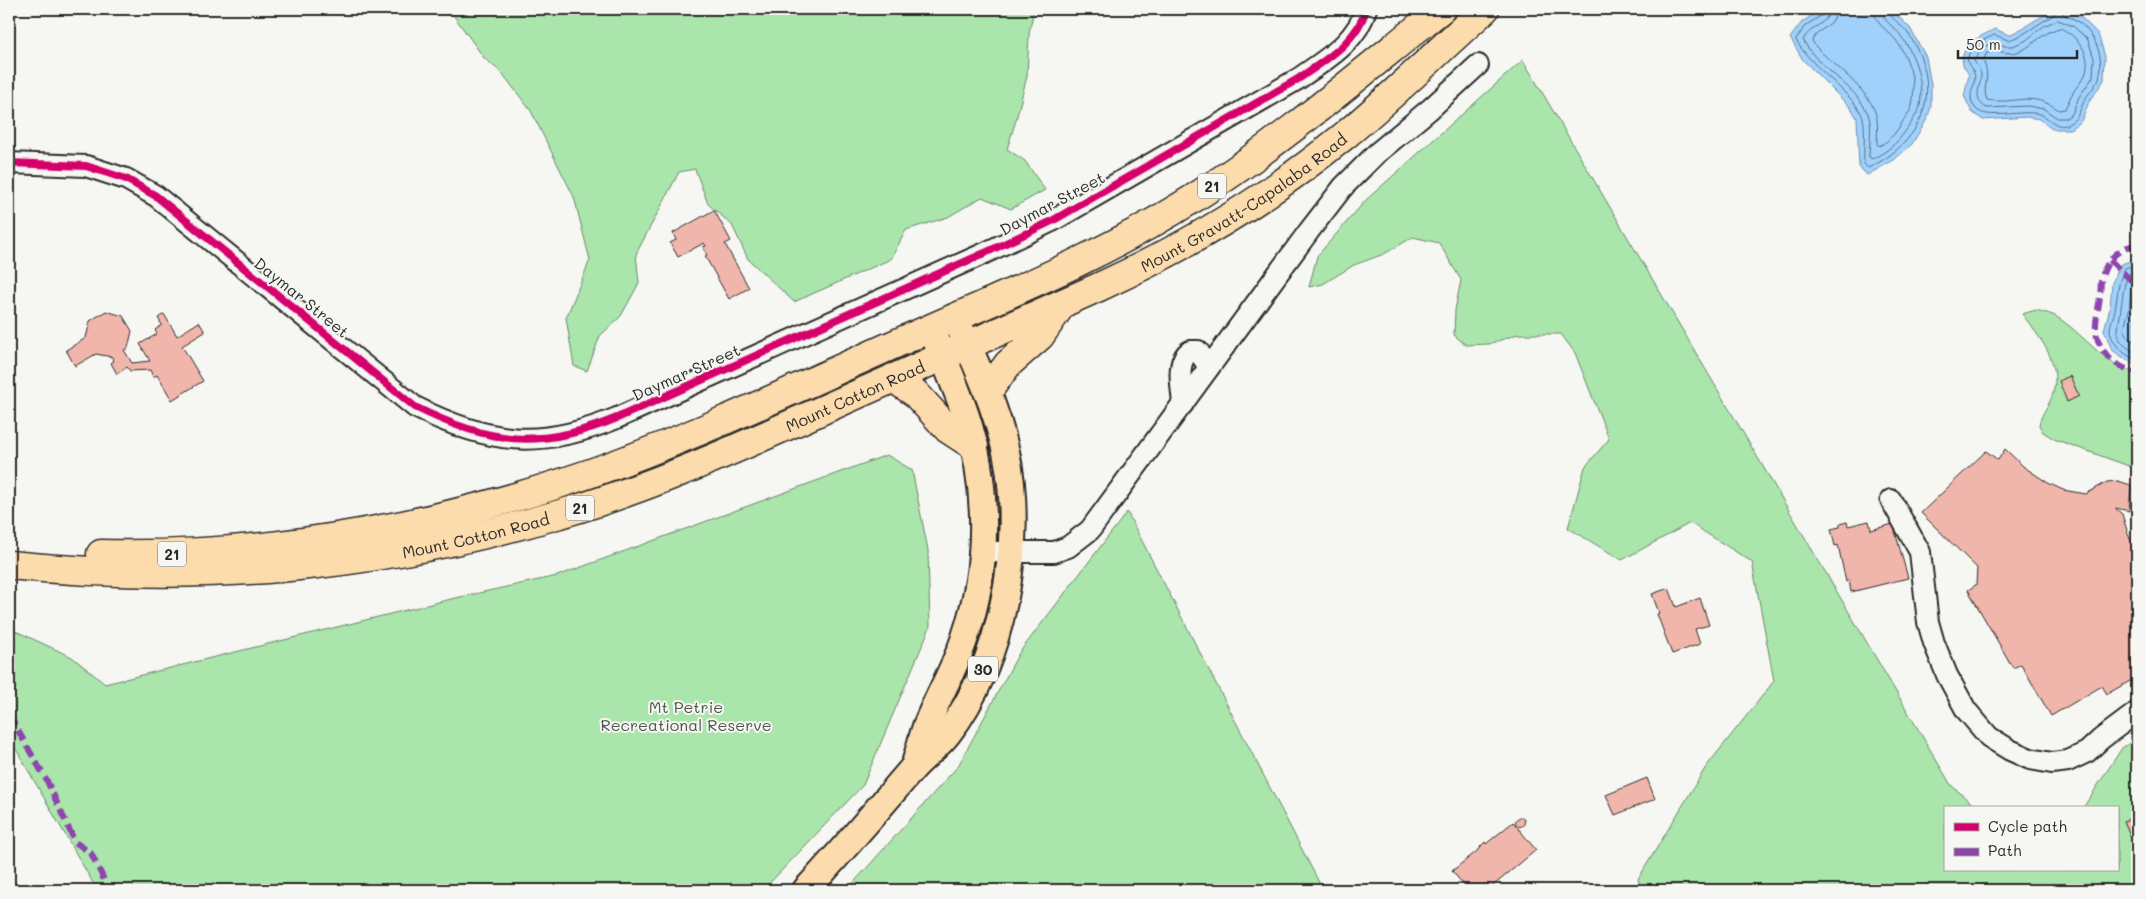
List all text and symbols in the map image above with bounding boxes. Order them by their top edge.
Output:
scale bar [1958,28,2077,60]
text: 50 m [1966,34,2001,54]
street label: Mount Gravatt-Capalaba Road [1137,128,1351,276]
street label: Daymar Street [996,166,1108,240]
road number: 21 [1198,174,1226,198]
street label: Daymar Street [250,252,354,342]
street label: Daymar Street [629,339,743,405]
street label: Mount Cotton Road [782,355,928,436]
road number: 21 [566,496,594,520]
street label: Mount Cotton Road [400,507,552,562]
road number: 21 [158,542,186,566]
road number: 30 [968,656,998,682]
park label: Mt Petrie Recreational Reserve [600,696,772,735]
legend [1944,806,2118,872]
text: Cycle path [1988,816,2067,836]
text: Path [1988,840,2022,860]

